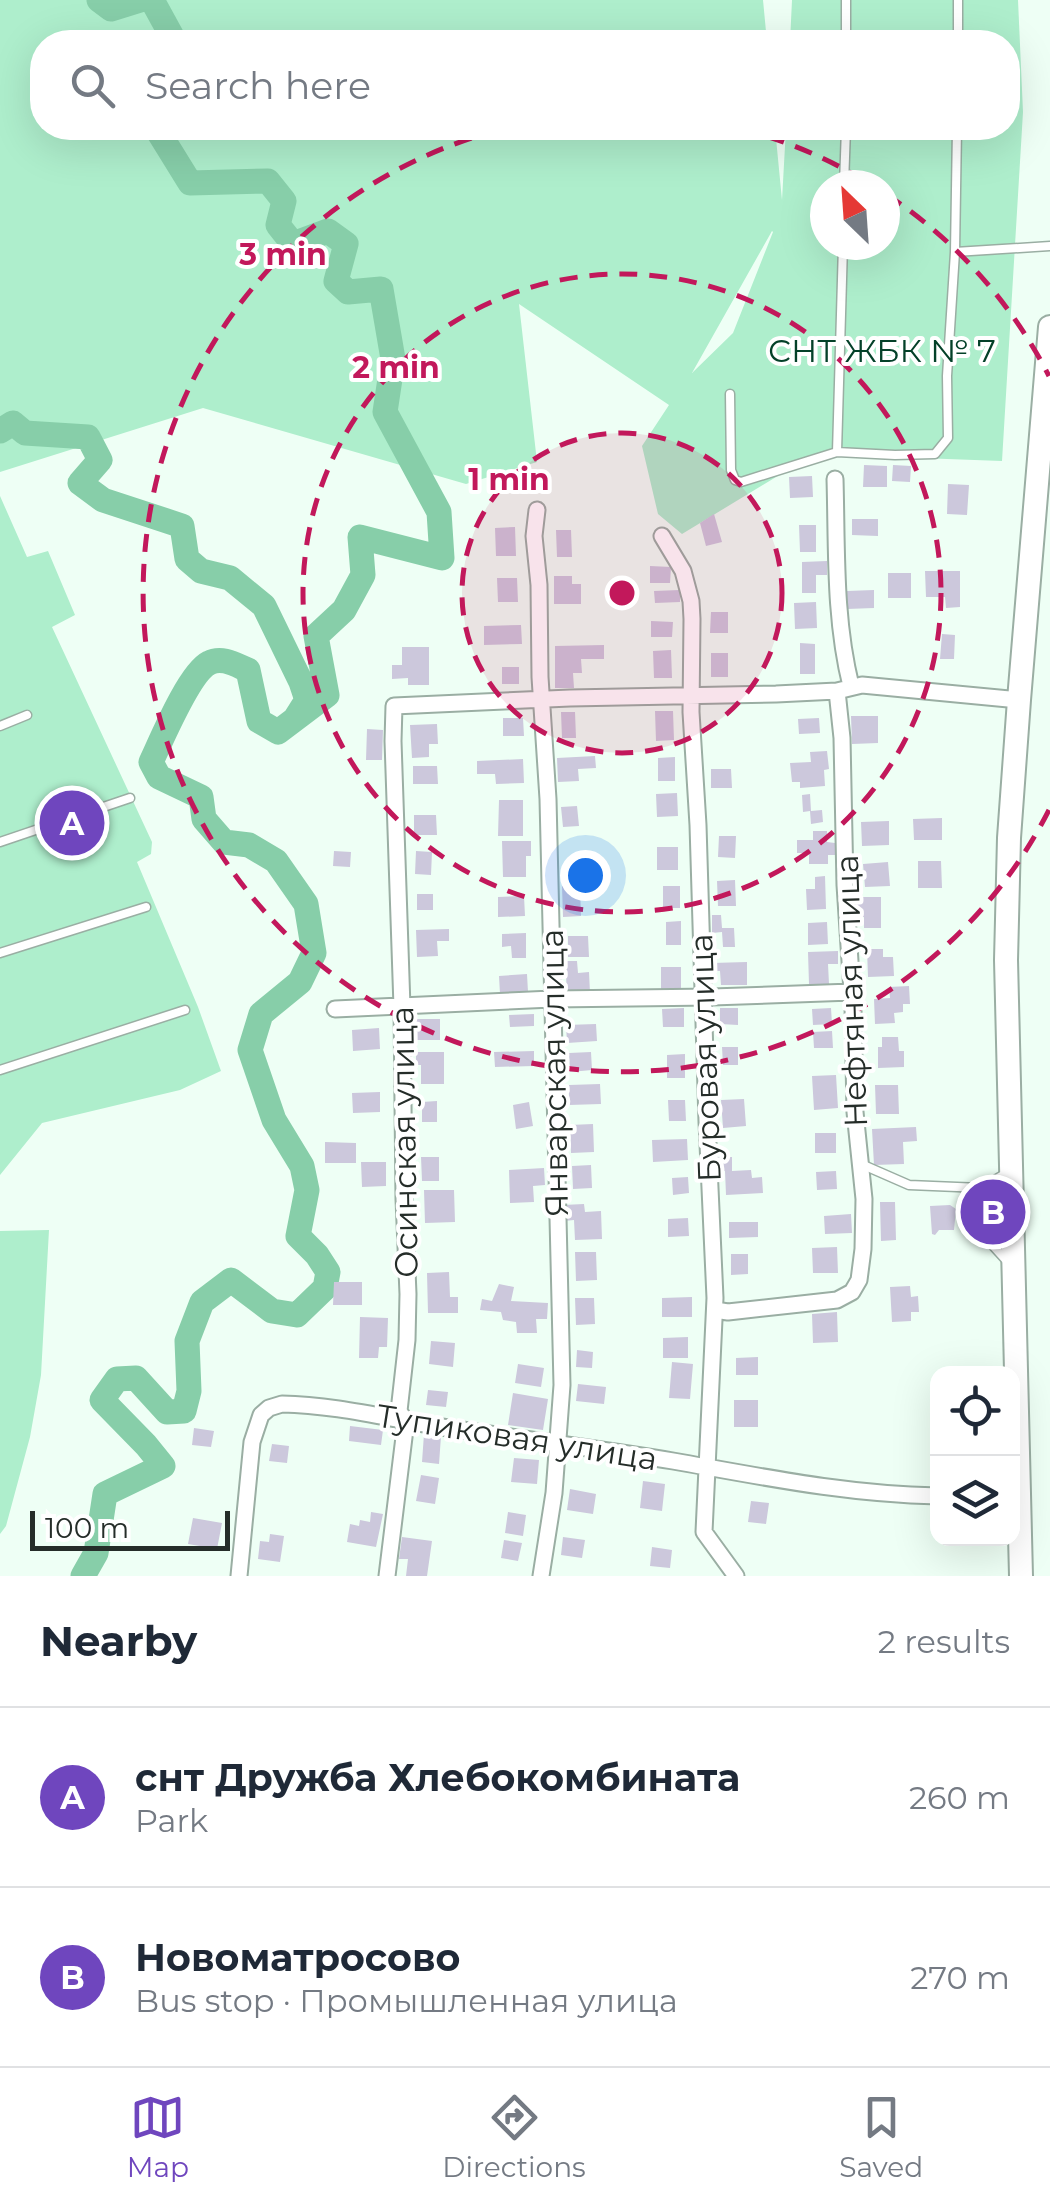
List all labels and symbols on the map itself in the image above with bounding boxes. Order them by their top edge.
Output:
north arrow [810,170,900,260]
text: 3 min [238,236,327,273]
park label: СНТ ЖБК № 7 [768,331,996,370]
text: 2 min [352,349,440,386]
text: 1 min [468,461,550,498]
centre of rings [604,575,640,611]
pin: A [40,786,104,860]
your location [560,850,611,901]
street label: Нефтяная улица [827,854,875,1128]
street label: Январская улица [532,929,576,1217]
street label: Буровая улица [681,933,729,1183]
street label: Осинская улица [382,1006,426,1278]
pin: B [960,1174,1026,1250]
street label: Тупиковая улица [374,1396,660,1478]
scale bar [30,1506,230,1550]

